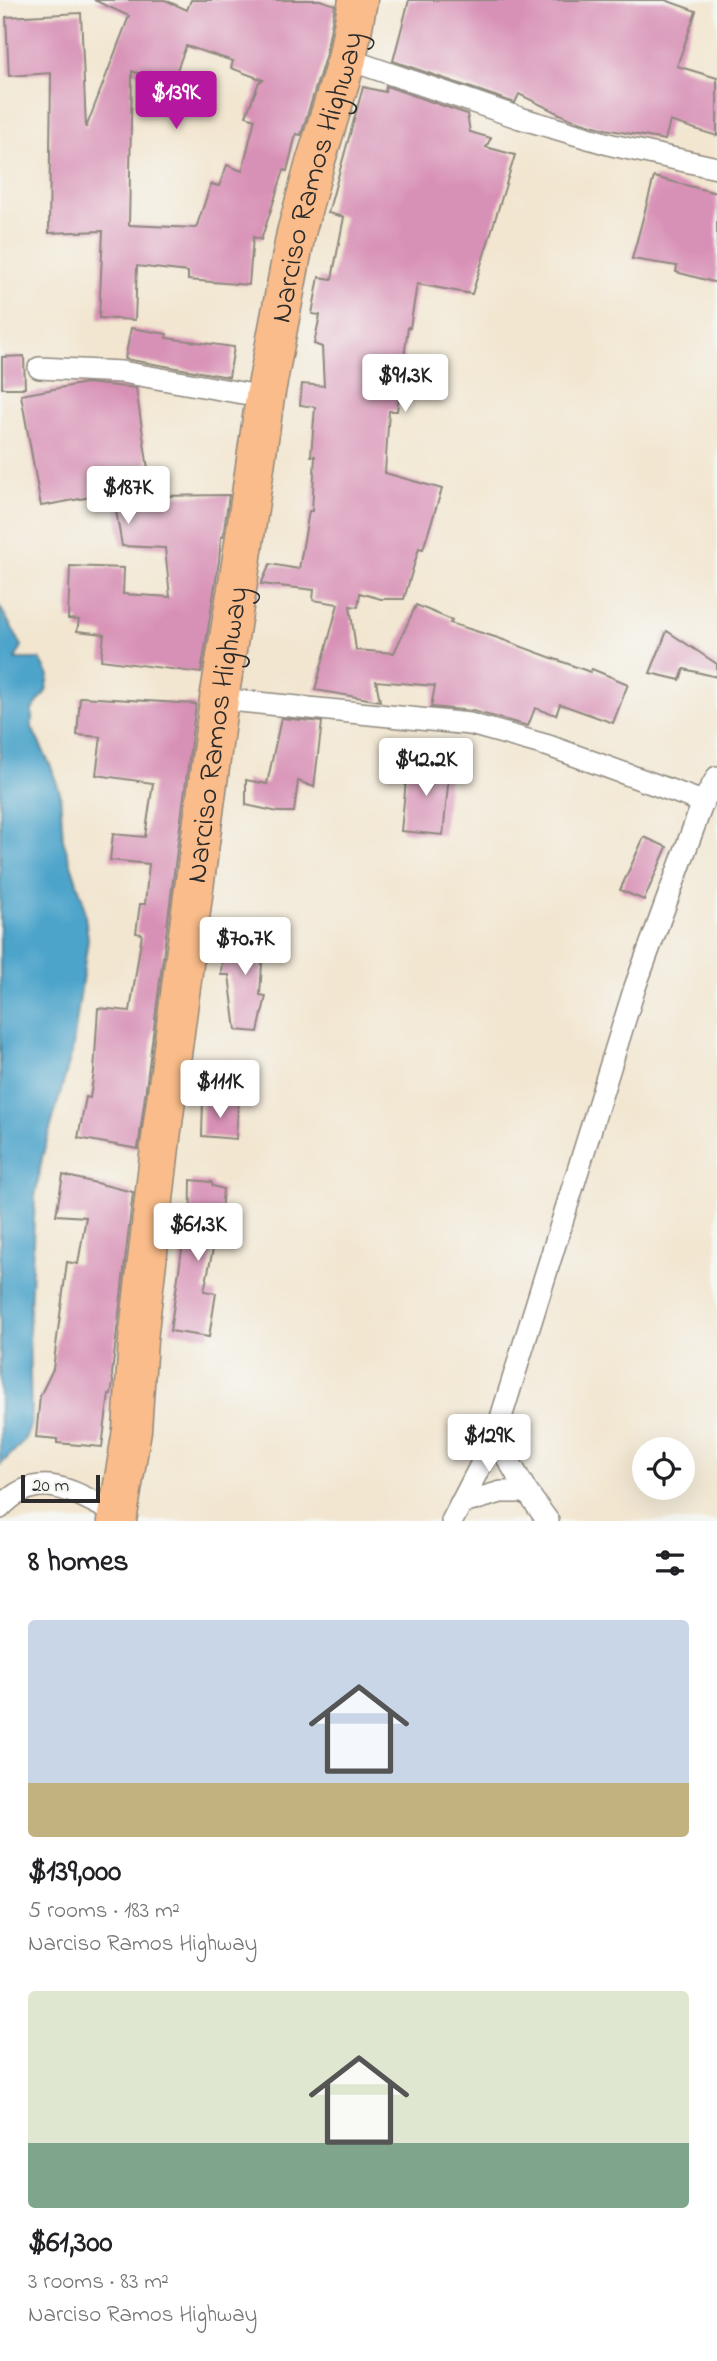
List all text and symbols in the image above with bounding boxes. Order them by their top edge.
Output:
street label: Narciso Ramos Highway [260,29,377,327]
pin: $139K [127,72,225,131]
text: $139K [152,77,200,110]
pin: $91.3K [348,354,462,414]
text: $91.3K [378,360,432,393]
pin: $187K [79,466,177,526]
text: $187K [103,472,153,505]
street label: Narciso Ramos Highway [176,583,262,886]
pin: $42.2K [369,738,483,798]
text: $42.2K [395,744,457,777]
pin: $70.7K [188,918,302,977]
text: $70.7K [216,923,274,956]
pin: $111K [171,1060,269,1120]
text: $111K [196,1066,244,1099]
pin: $61.3K [141,1204,255,1263]
text: $61.3K [170,1209,226,1242]
pin: $129K [440,1414,538,1474]
text: $129K [464,1420,514,1453]
map controls [632,1437,695,1500]
button: locate [632,1437,695,1500]
scale bar [21,1472,100,1504]
text: 20 m [32,1473,69,1500]
text: 8 homes [28,1541,129,1585]
icon: filters [651,1544,689,1582]
icon: home [296,1666,422,1792]
text: $139,000 [28,1851,121,1895]
text: 5 rooms · 183 m² [28,1895,180,1928]
text: Narciso Ramos Highway [28,1928,257,1961]
icon: home [296,2037,422,2163]
text: $61,300 [28,2222,112,2266]
text: 3 rooms · 83 m² [28,2266,169,2299]
text: Narciso Ramos Highway [28,2299,257,2332]

